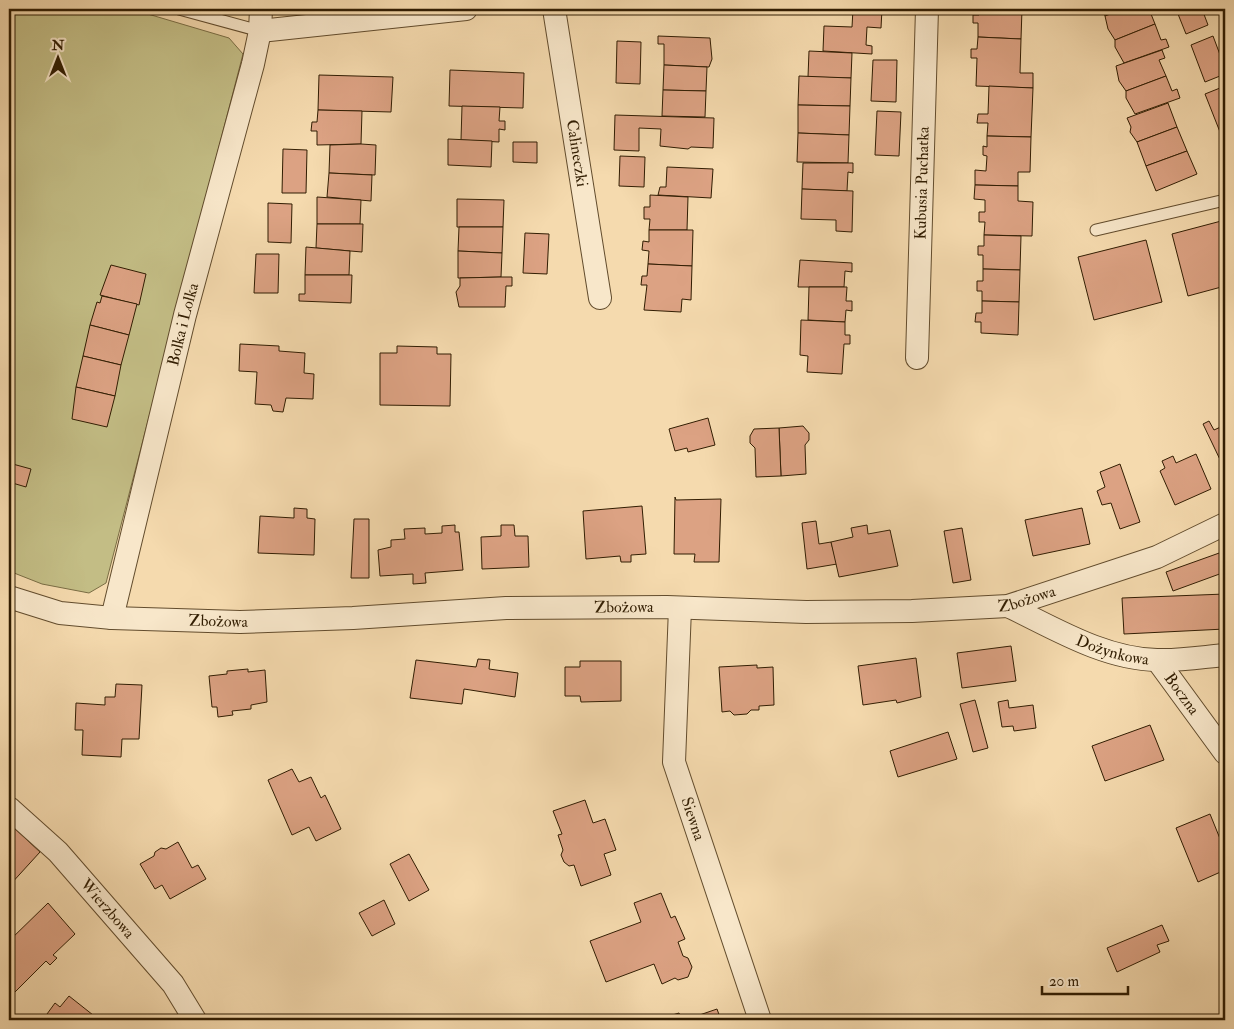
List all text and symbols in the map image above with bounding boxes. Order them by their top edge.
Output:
north arrow [32,32,82,82]
text: N [51,37,65,54]
street label: Calineczki [562,118,592,188]
street label: Kubusia Puchatka [910,126,934,240]
street label: Bolka i Lolka [163,280,203,368]
street label: Zbożowa [997,581,1058,617]
street label: Zbożowa [594,597,654,617]
street label: Zbożowa [188,610,249,632]
street label: Dożynkowa [1073,630,1150,670]
street label: Boczna [1160,669,1204,719]
street label: Siewna [676,795,710,843]
street label: Wierzbowa [75,874,139,943]
scale bar [1042,964,1128,996]
text: 20 m [1049,972,1079,991]

